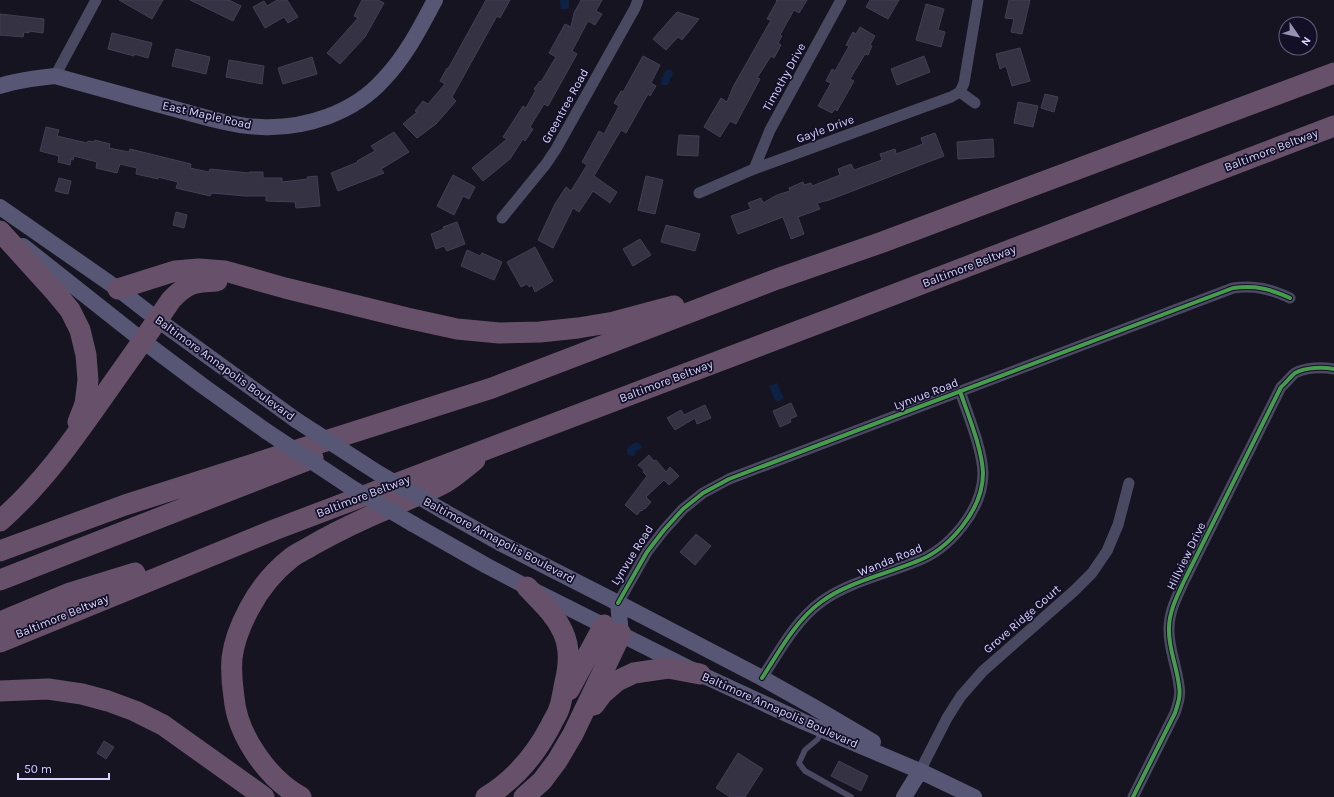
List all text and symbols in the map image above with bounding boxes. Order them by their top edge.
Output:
north arrow [1278,16,1318,56]
text: N [1298,34,1313,48]
street label: Timothy Drive [760,41,808,113]
street label: Greentree Road [539,66,591,146]
street label: East Maple Road [161,98,253,132]
street label: Gayle Drive [794,112,856,146]
street label: Baltimore Beltway [1222,126,1320,174]
street label: Baltimore Beltway [920,242,1018,290]
street label: Baltimore Annapolis Boulevard [152,313,298,423]
street label: Baltimore Beltway [617,357,715,405]
street label: Lynvue Road [892,375,960,413]
street label: Baltimore Beltway [314,472,412,520]
street label: Baltimore Annapolis Boulevard [421,494,577,586]
street label: Hillview Drive [1164,520,1208,592]
street label: Lynvue Road [608,522,656,588]
street label: Wanda Road [856,541,924,579]
street label: Grove Ridge Court [981,581,1064,656]
street label: Baltimore Beltway [13,591,111,641]
street label: Baltimore Annapolis Boulevard [700,669,860,751]
scale bar [18,755,109,781]
text: 50 m [24,762,52,776]

